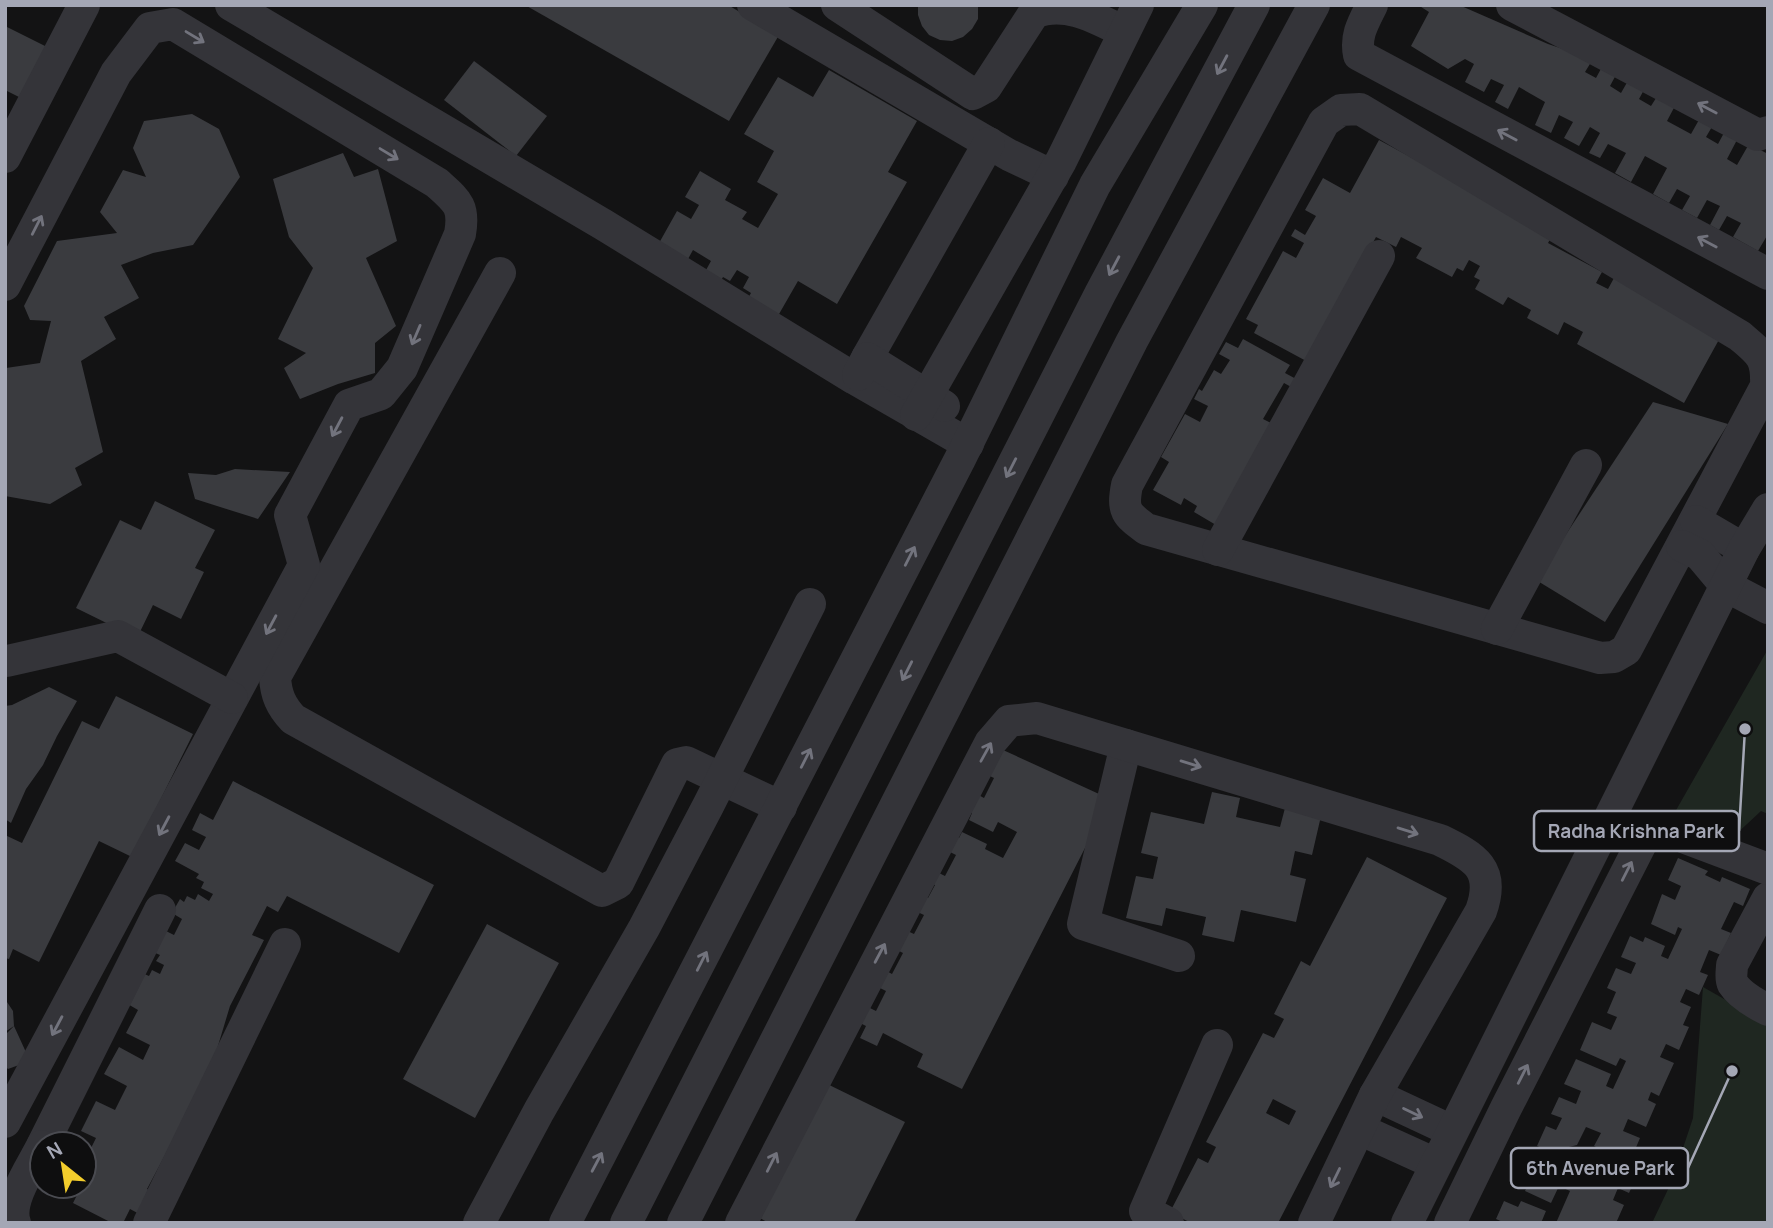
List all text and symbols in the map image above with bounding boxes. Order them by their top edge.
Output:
one-way arrow [184,30,204,44]
one-way arrow [1214,55,1228,75]
one-way arrow [1697,101,1718,115]
one-way arrow [1497,127,1518,141]
one-way arrow [379,148,399,162]
one-way arrow [30,215,44,236]
one-way arrow [1698,235,1718,249]
one-way arrow [1107,255,1121,276]
one-way arrow [409,324,422,346]
one-way arrow [329,417,343,437]
one-way arrow [1003,458,1017,478]
one-way arrow [904,546,918,567]
one-way arrow [264,614,278,635]
one-way arrow [900,660,914,681]
one-way arrow [979,742,993,762]
one-way arrow [799,749,813,769]
one-way arrow [1179,759,1201,772]
callout: Radha Krishna Park [1534,811,1739,851]
one-way arrow [157,815,171,835]
text: Radha Krishna Park [1548,818,1725,844]
one-way arrow [1397,825,1419,838]
one-way arrow [1620,861,1634,882]
one-way arrow [874,943,887,964]
one-way arrow [695,951,709,972]
one-way arrow [49,1015,63,1036]
one-way arrow [1517,1064,1530,1085]
one-way arrow [1402,1107,1423,1120]
north arrow [28,1130,98,1200]
text: N [42,1136,67,1165]
callout: 6th Avenue Park [1511,1148,1688,1188]
one-way arrow [766,1152,779,1173]
one-way arrow [590,1153,604,1173]
text: 6th Avenue Park [1526,1155,1675,1181]
one-way arrow [1328,1167,1341,1188]

